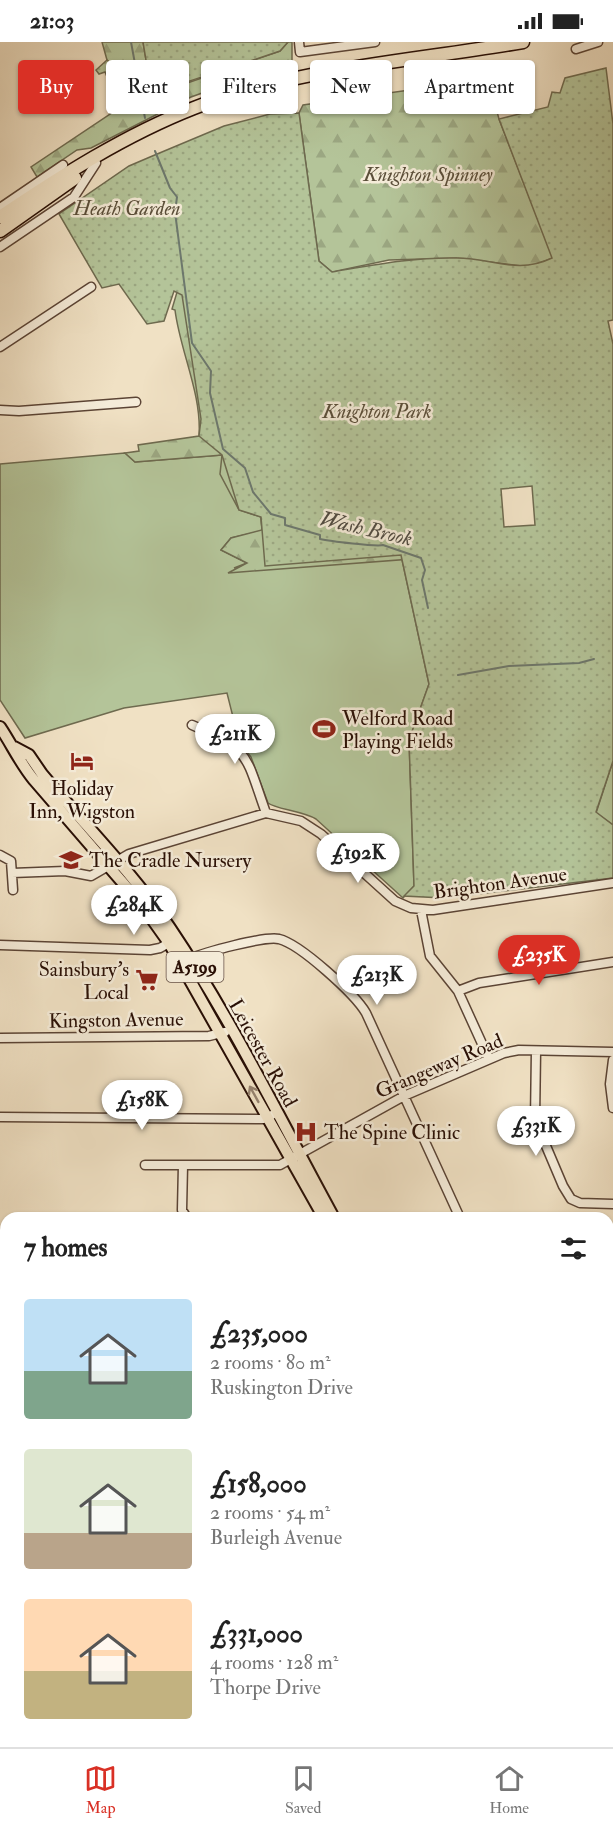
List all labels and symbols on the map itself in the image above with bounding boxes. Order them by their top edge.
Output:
park label: Knighton Spinney [362,162,493,187]
park label: Heath Garden [72,196,181,221]
park label: Knighton Park [322,399,431,424]
water label: Wash Brook [317,505,415,553]
place label: Welford Road Playing Fields [341,706,453,754]
pin: £211K [193,714,277,765]
sports icon: Welford Road Playing Fields [311,716,337,742]
hotel icon: Holiday Inn, Wigston [69,748,95,774]
place label: Holiday Inn, Wigston [29,776,135,824]
pin: £192K [316,833,400,884]
school or university icon: The Cradle Nursery [58,847,84,873]
place label: The Cradle Nursery [89,848,252,873]
street label: Brighton Avenue [432,861,568,905]
pin: £284K [92,885,176,936]
pin: £235K [497,935,581,986]
road number: A5199 [166,952,224,982]
pin: £213K [335,955,419,1006]
place label: Sainsbury's Local [39,957,129,1005]
supermarket icon: Sainsbury's Local [134,967,160,993]
street label: Leicester Road [223,995,303,1112]
street label: Kingston Avenue [48,1006,184,1034]
street label: Grangeway Road [371,1028,507,1104]
pin: £158K [100,1080,184,1131]
one-way arrow [248,1086,260,1103]
pin: £331K [494,1106,578,1157]
hospital icon: The Spine Clinic [293,1119,319,1145]
place label: The Spine Clinic [324,1120,460,1146]

